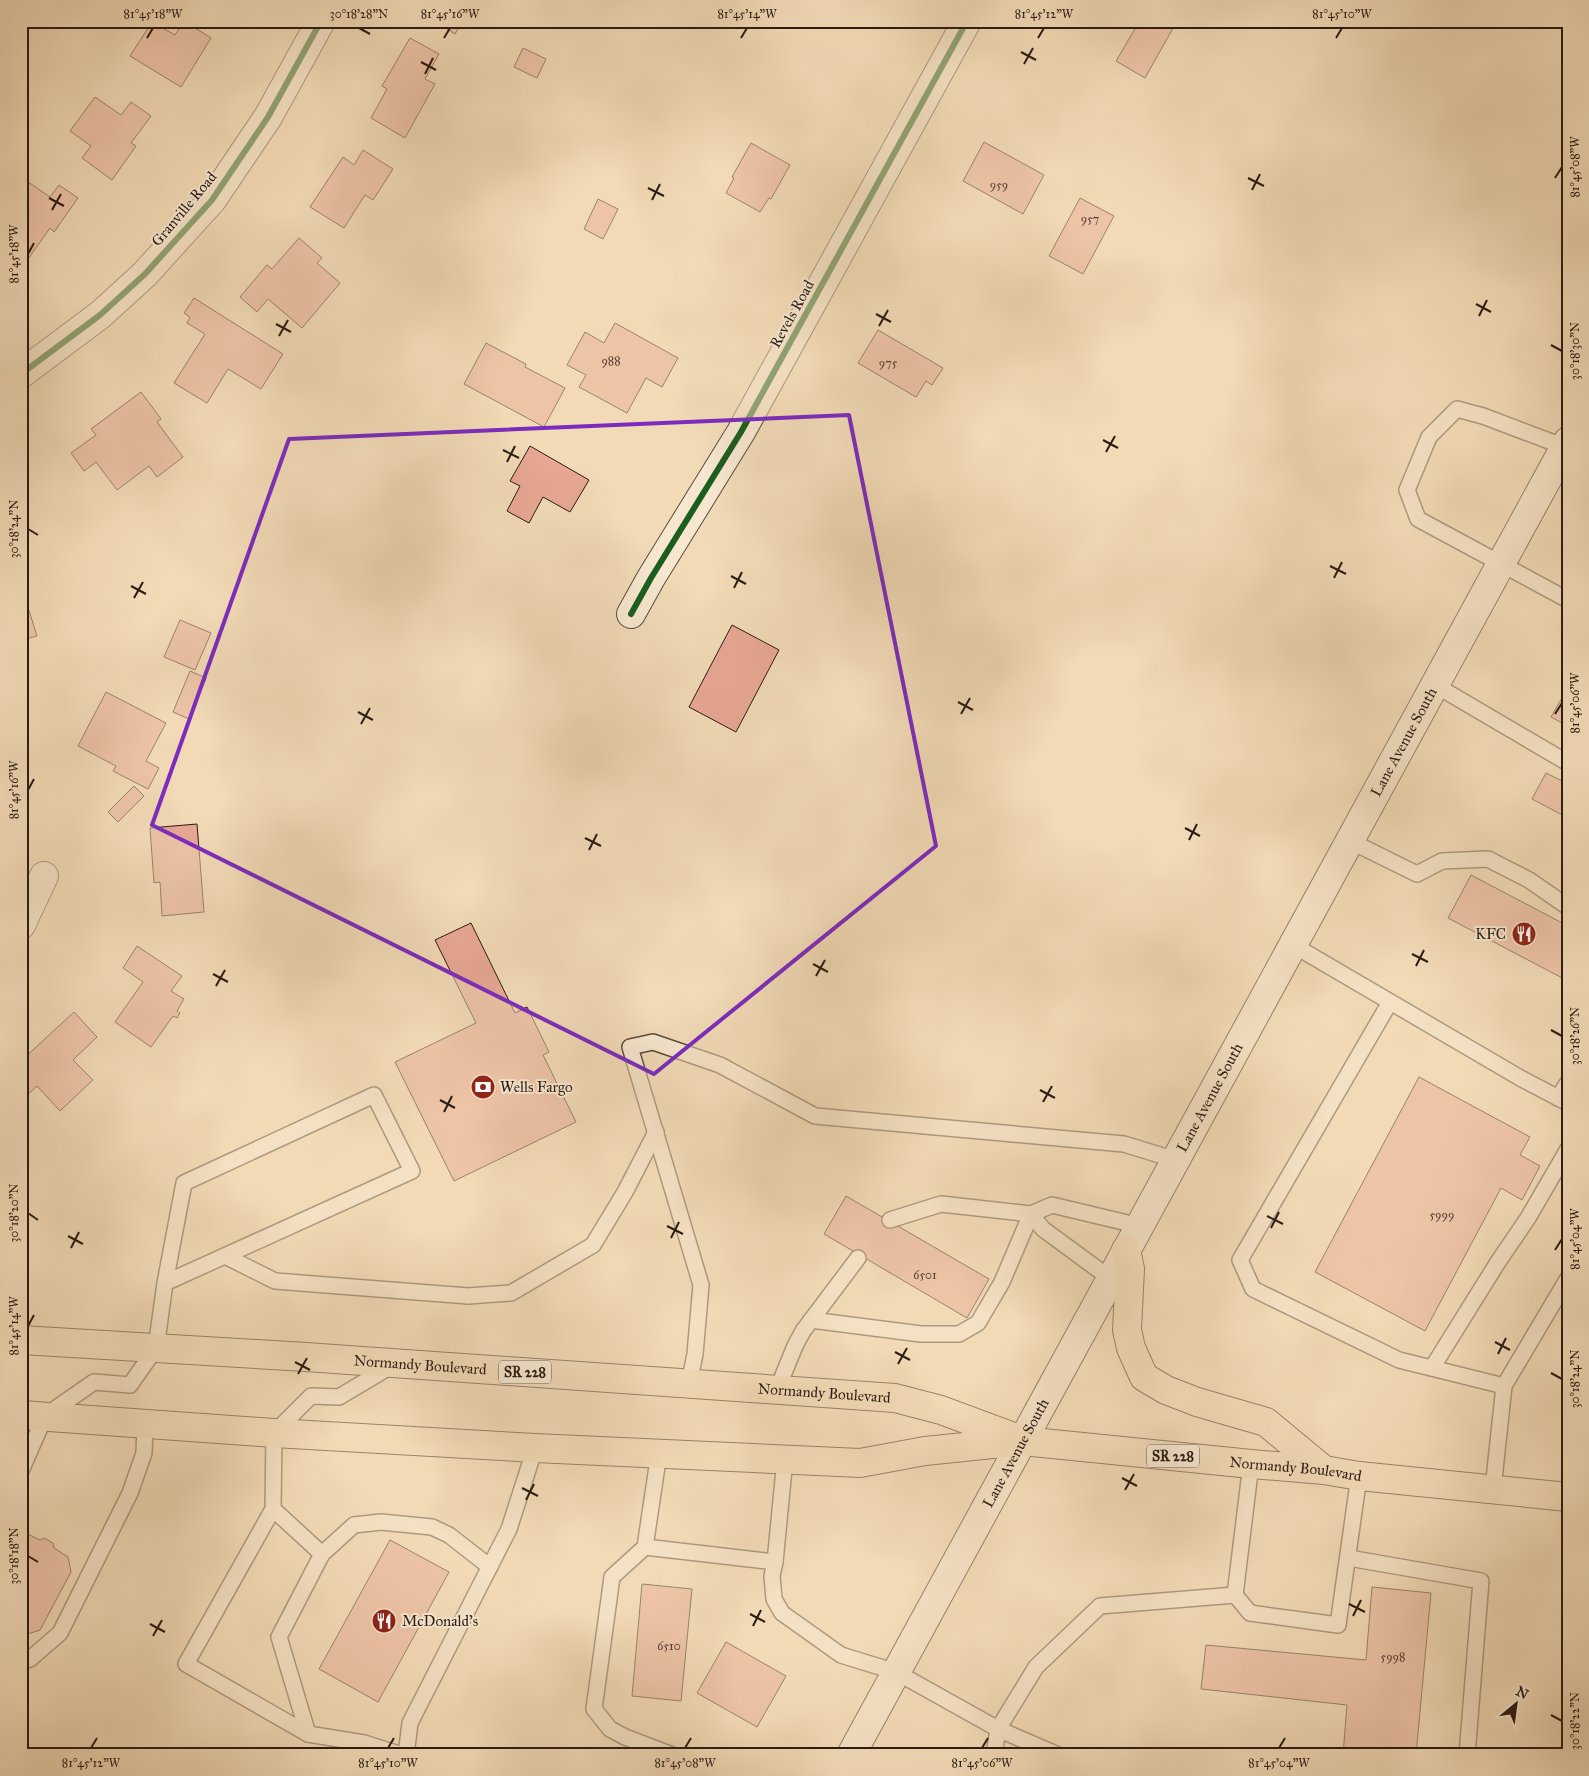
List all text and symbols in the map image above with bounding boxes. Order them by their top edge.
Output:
text: 81°45'18"W [124,7,183,21]
text: 30°18'28"N [330,7,388,21]
text: 81°45'16"W [421,7,480,21]
text: 81°45'14"W [717,7,777,21]
text: 81°45'12"W [1015,7,1074,21]
text: 81°45'10"W [1312,7,1372,21]
text: 81°45'08"W [1568,136,1582,198]
street label: Granville Road [148,168,221,250]
house number: 959 [990,178,1008,192]
house number: 957 [1081,212,1099,226]
text: 81°45'18"W [7,224,21,283]
street label: Revels Road [766,277,818,351]
text: 30°18'30"N [1568,322,1582,380]
house number: 988 [601,354,621,368]
house number: 975 [879,356,898,370]
text: 30°18'24"N [7,500,21,558]
text: 81°45'06"W [1568,672,1582,733]
street label: Lane Avenue South [1367,684,1441,800]
text: 81°45'16"W [7,760,21,819]
restaurant icon: KFC [1511,921,1537,947]
place label: KFC [1475,925,1506,943]
text: 30°18'26"N [1568,1007,1582,1065]
street label: Lane Avenue South [1173,1039,1247,1155]
bank icon: Wells Fargo [470,1074,496,1100]
place label: Wells Fargo [500,1078,573,1096]
text: 30°18'20"N [7,1184,21,1242]
house number: 5999 [1430,1208,1454,1222]
text: 81°45'04"W [1568,1208,1582,1270]
house number: 6501 [913,1268,937,1282]
text: 81°45'14"W [7,1296,21,1356]
text: 30°18'24"N [1568,1350,1582,1408]
street label: Normandy Boulevard [353,1351,488,1379]
road number: SR 228 [499,1360,551,1384]
street label: Normandy Boulevard [757,1379,892,1407]
street label: Lane Avenue South [979,1395,1053,1511]
road number: SR 228 [1147,1444,1199,1468]
street label: Normandy Boulevard [1229,1453,1363,1485]
text: 30°18'18"N [7,1527,21,1585]
restaurant icon: McDonald's [371,1608,397,1634]
place label: McDonald's [402,1612,478,1630]
house number: 6510 [657,1639,681,1653]
house number: 5998 [1381,1650,1405,1664]
north arrow [1492,1678,1542,1728]
text: N [1513,1683,1531,1703]
text: 30°18'22"N [1568,1692,1582,1750]
text: 81°45'12"W [62,1756,121,1770]
text: 81°45'10"W [358,1756,418,1770]
text: 81°45'08"W [654,1756,716,1770]
text: 81°45'06"W [952,1756,1013,1770]
text: 81°45'04"W [1248,1756,1310,1770]

